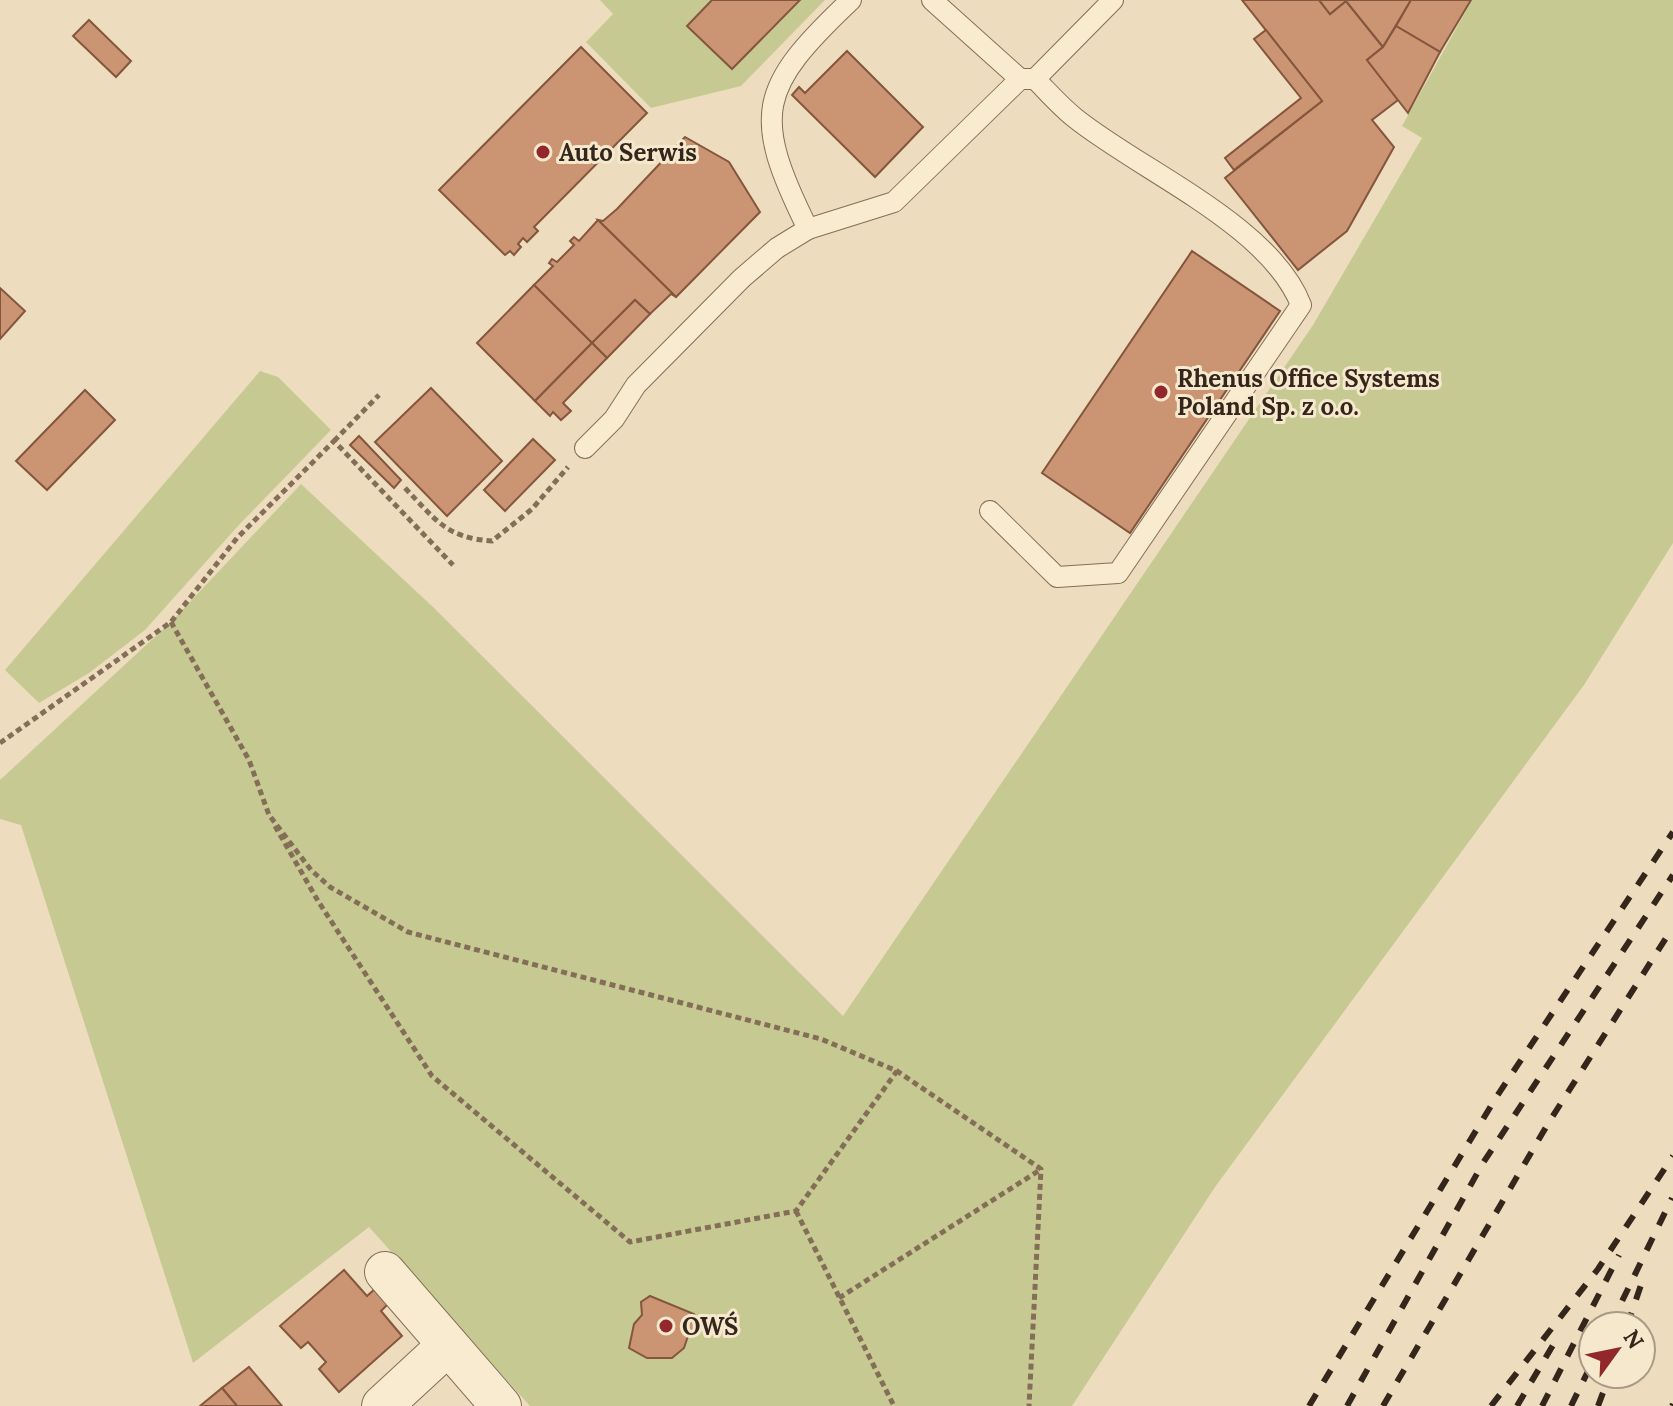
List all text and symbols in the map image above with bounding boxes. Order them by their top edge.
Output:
place label: Auto Serwis [559,137,697,168]
marker: Auto Serwis [534,143,552,161]
place label: Rhenus Office Systems Poland Sp. z o.o. [1177,363,1440,422]
marker: Rhenus Office Systems Poland Sp. z o.o. [1152,383,1170,401]
north arrow [1577,1310,1657,1390]
place label: OWŚ [682,1311,738,1342]
marker: OWŚ [657,1317,675,1335]
text: N [1617,1324,1650,1354]

